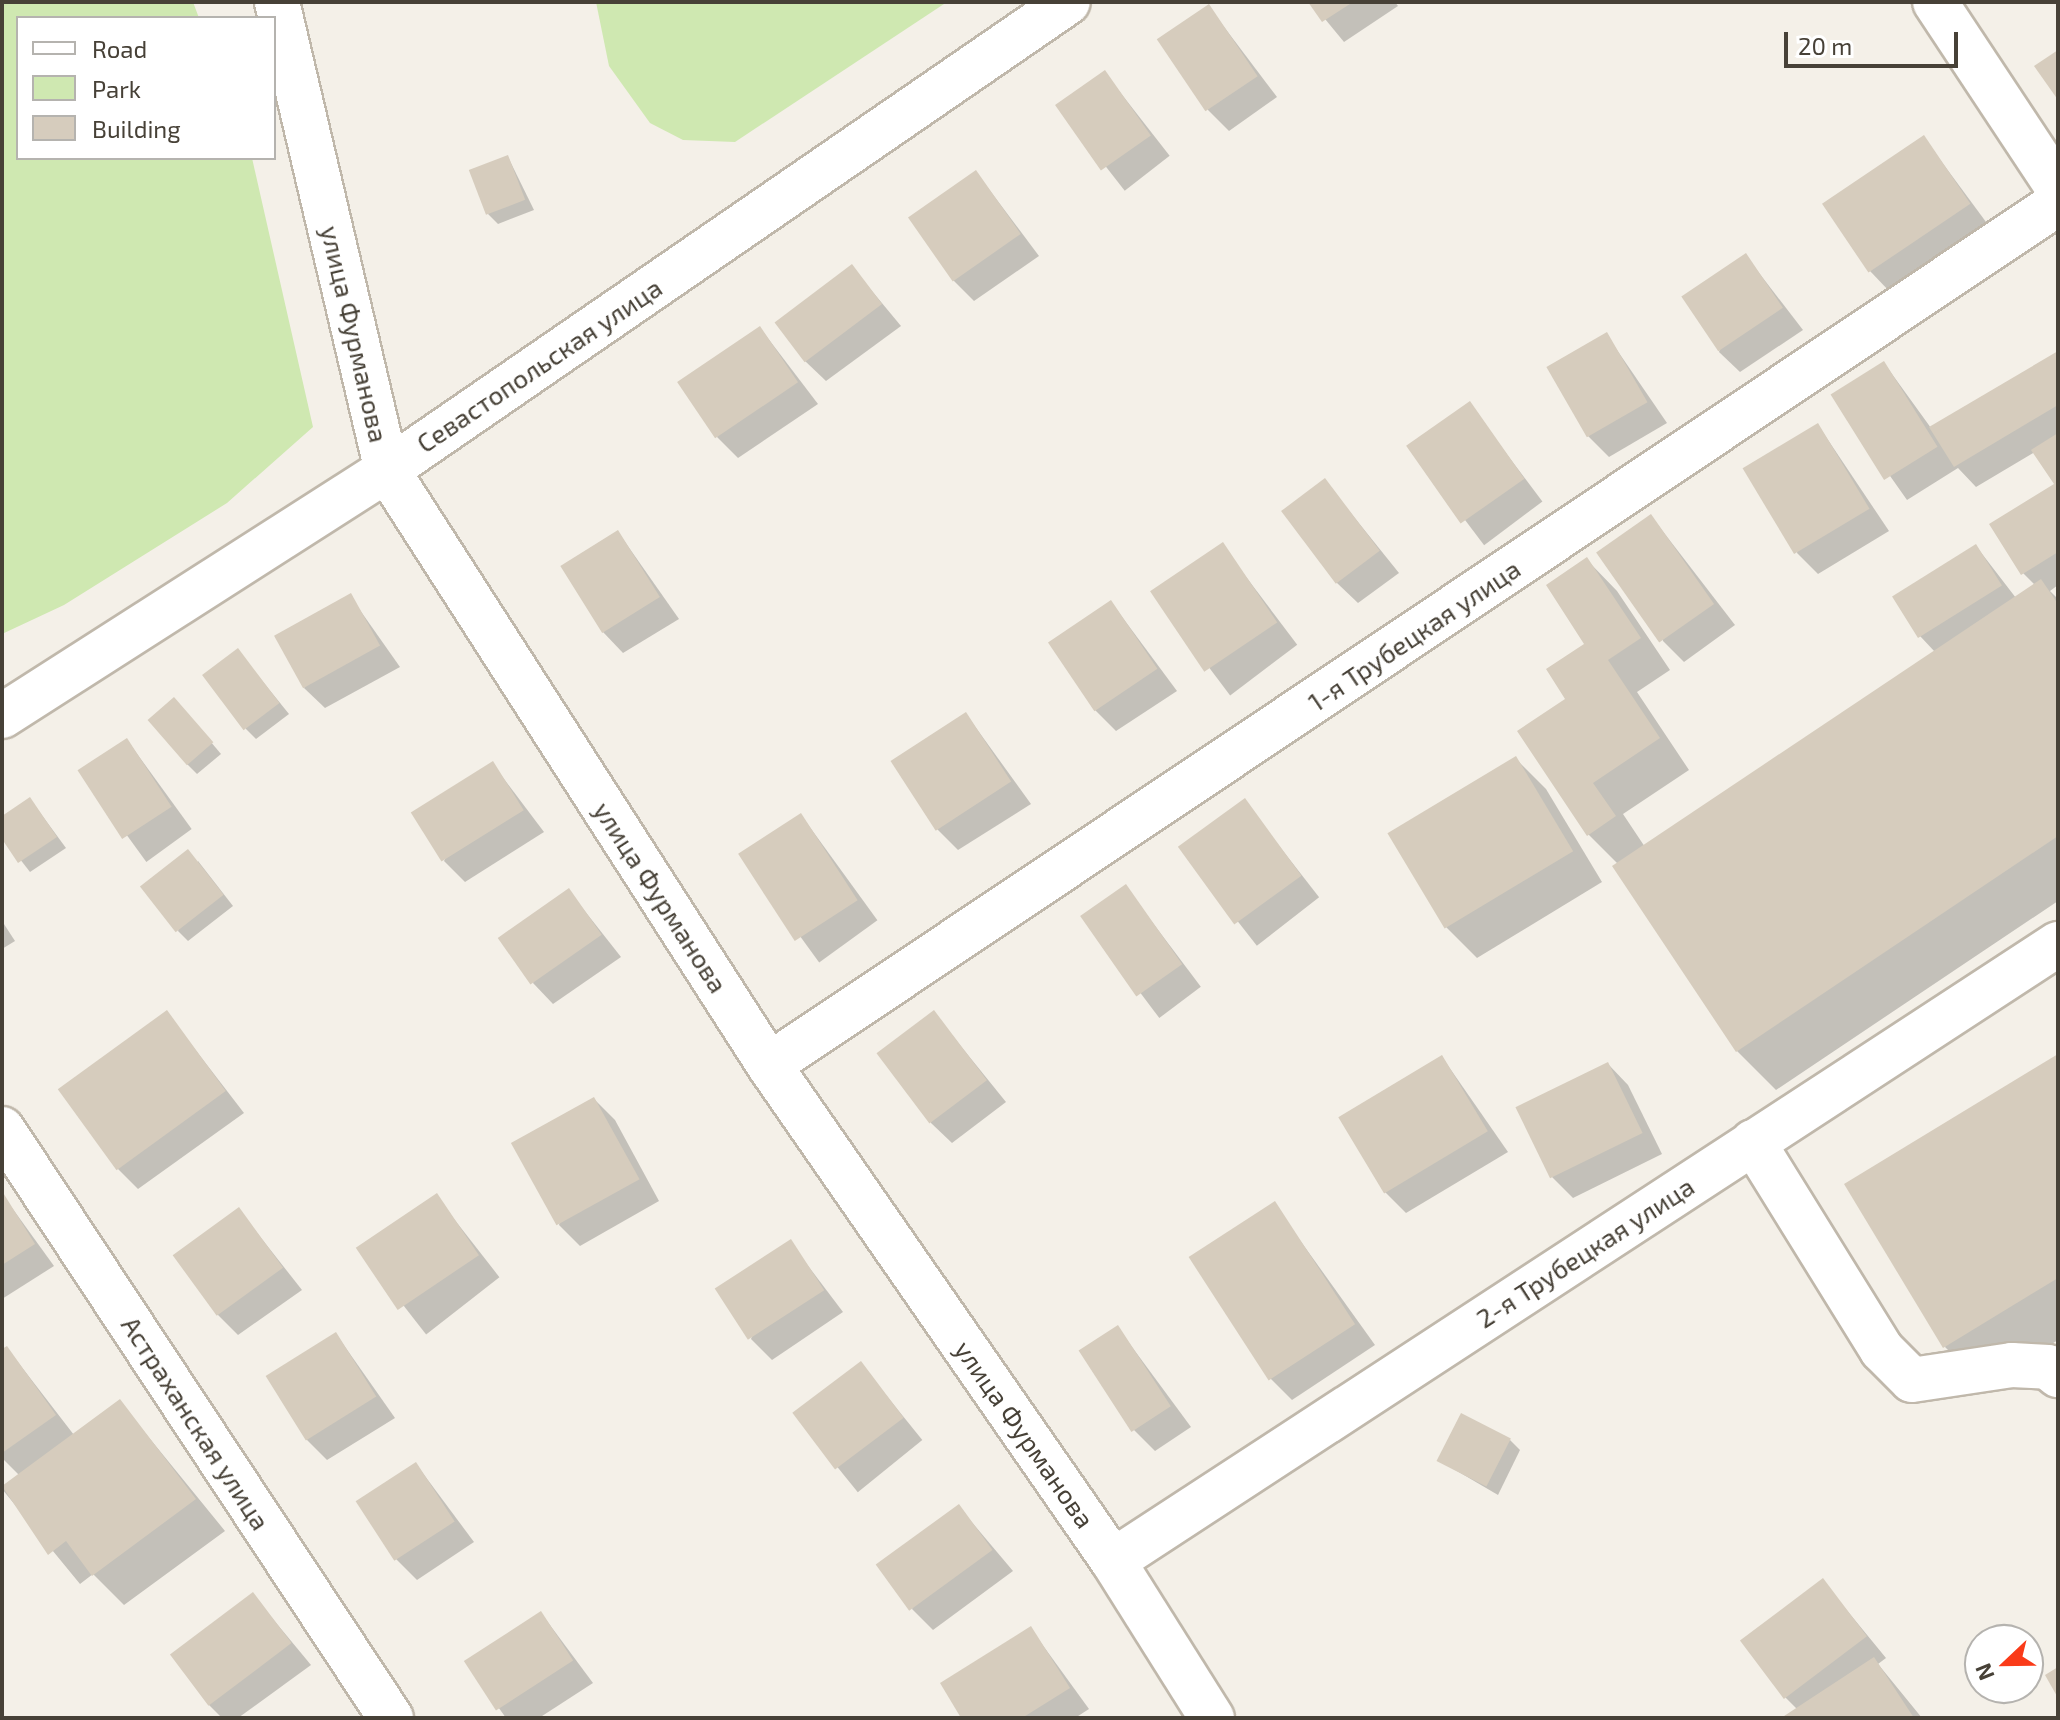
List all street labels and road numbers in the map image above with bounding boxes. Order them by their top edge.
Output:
street label: улица Фурманова [315,223,395,445]
street label: Севастопольская улица [411,271,667,459]
street label: 1-я Трубецкая улица [1302,552,1526,718]
street label: улица Фурманова [588,796,734,998]
street label: 2-я Трубецкая улица [1470,1170,1700,1334]
street label: Астраханская улица [115,1310,277,1536]
street label: улица Фурманова [949,1334,1101,1534]

